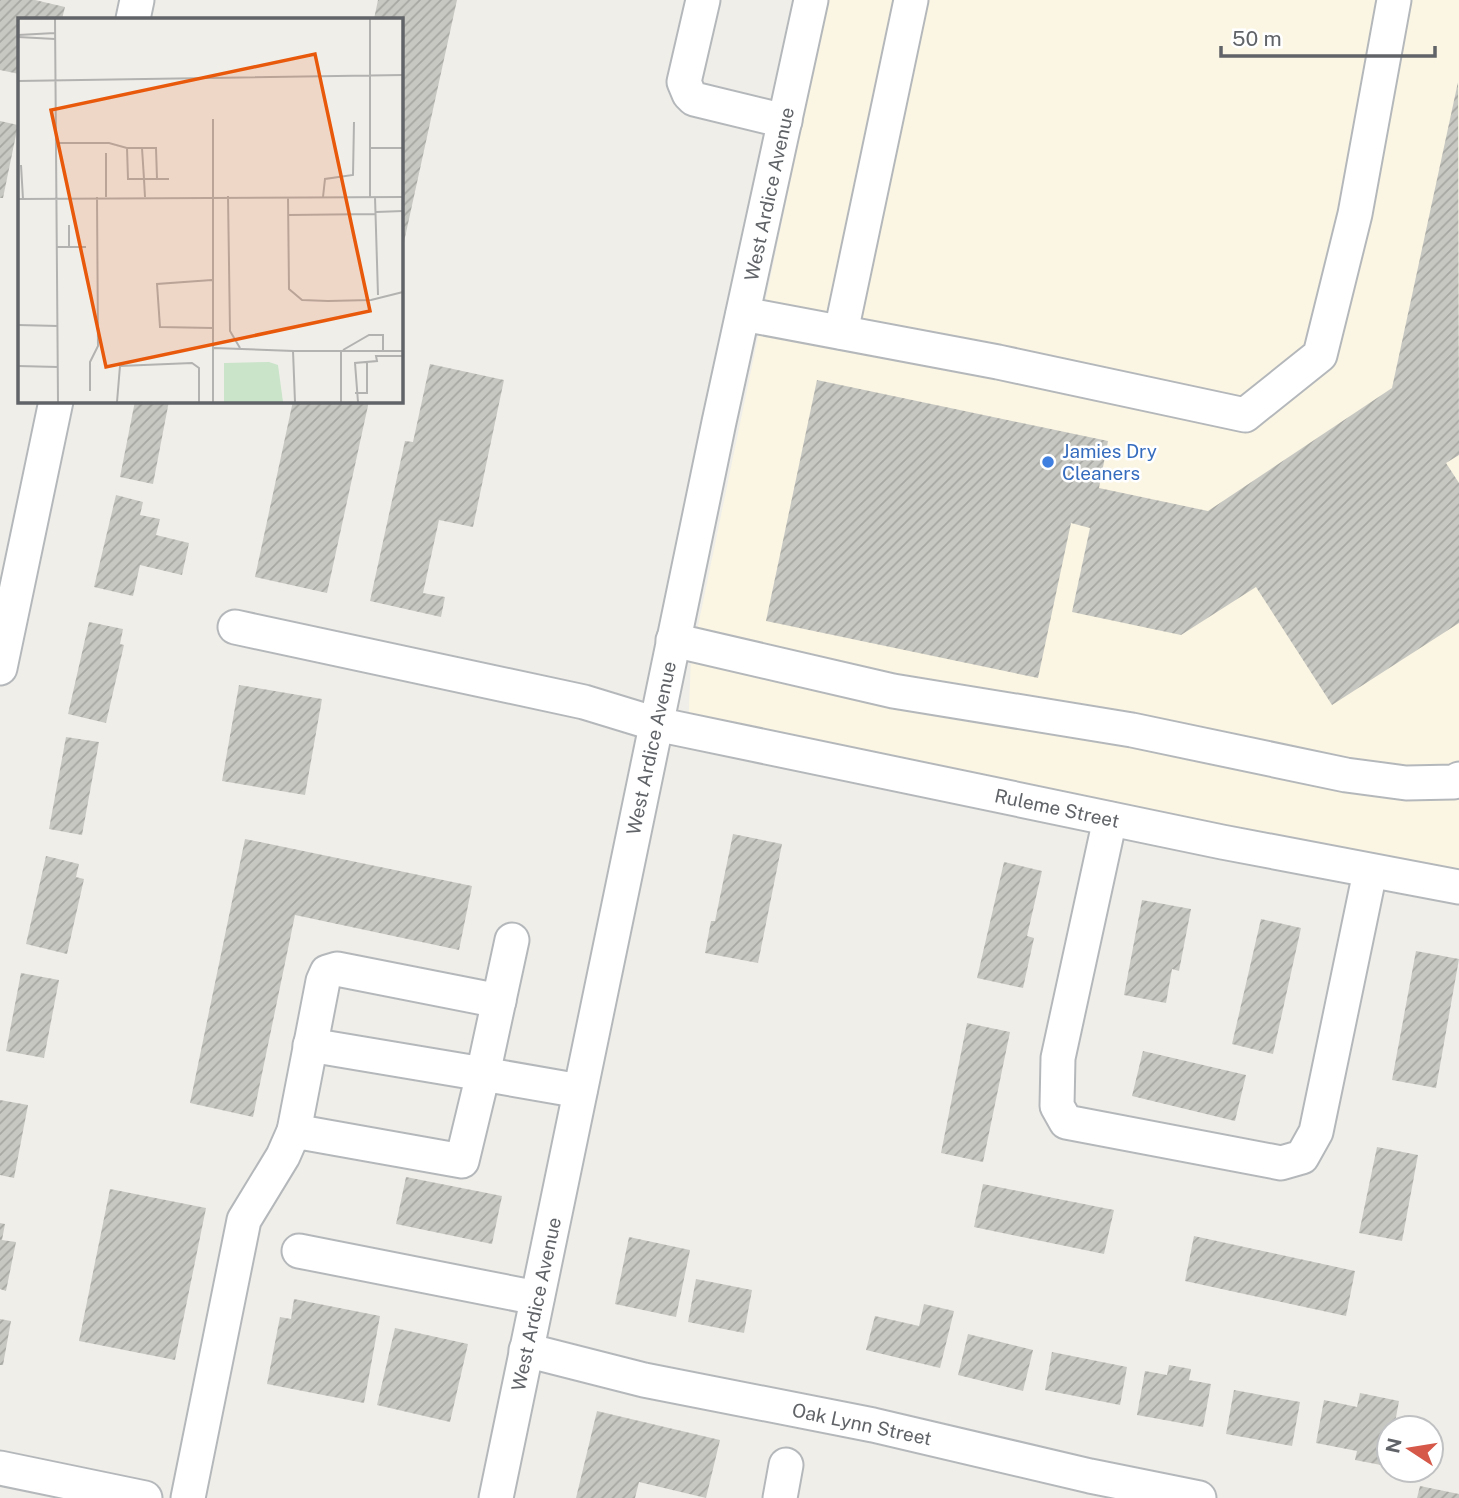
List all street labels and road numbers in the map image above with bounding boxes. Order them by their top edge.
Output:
street label: West Ardice Avenue [740,105,798,283]
street label: West Ardice Avenue [622,659,680,837]
street label: Ruleme Street [993,784,1121,832]
street label: West Ardice Avenue [507,1215,565,1393]
street label: Oak Lynn Street [790,1398,934,1450]

